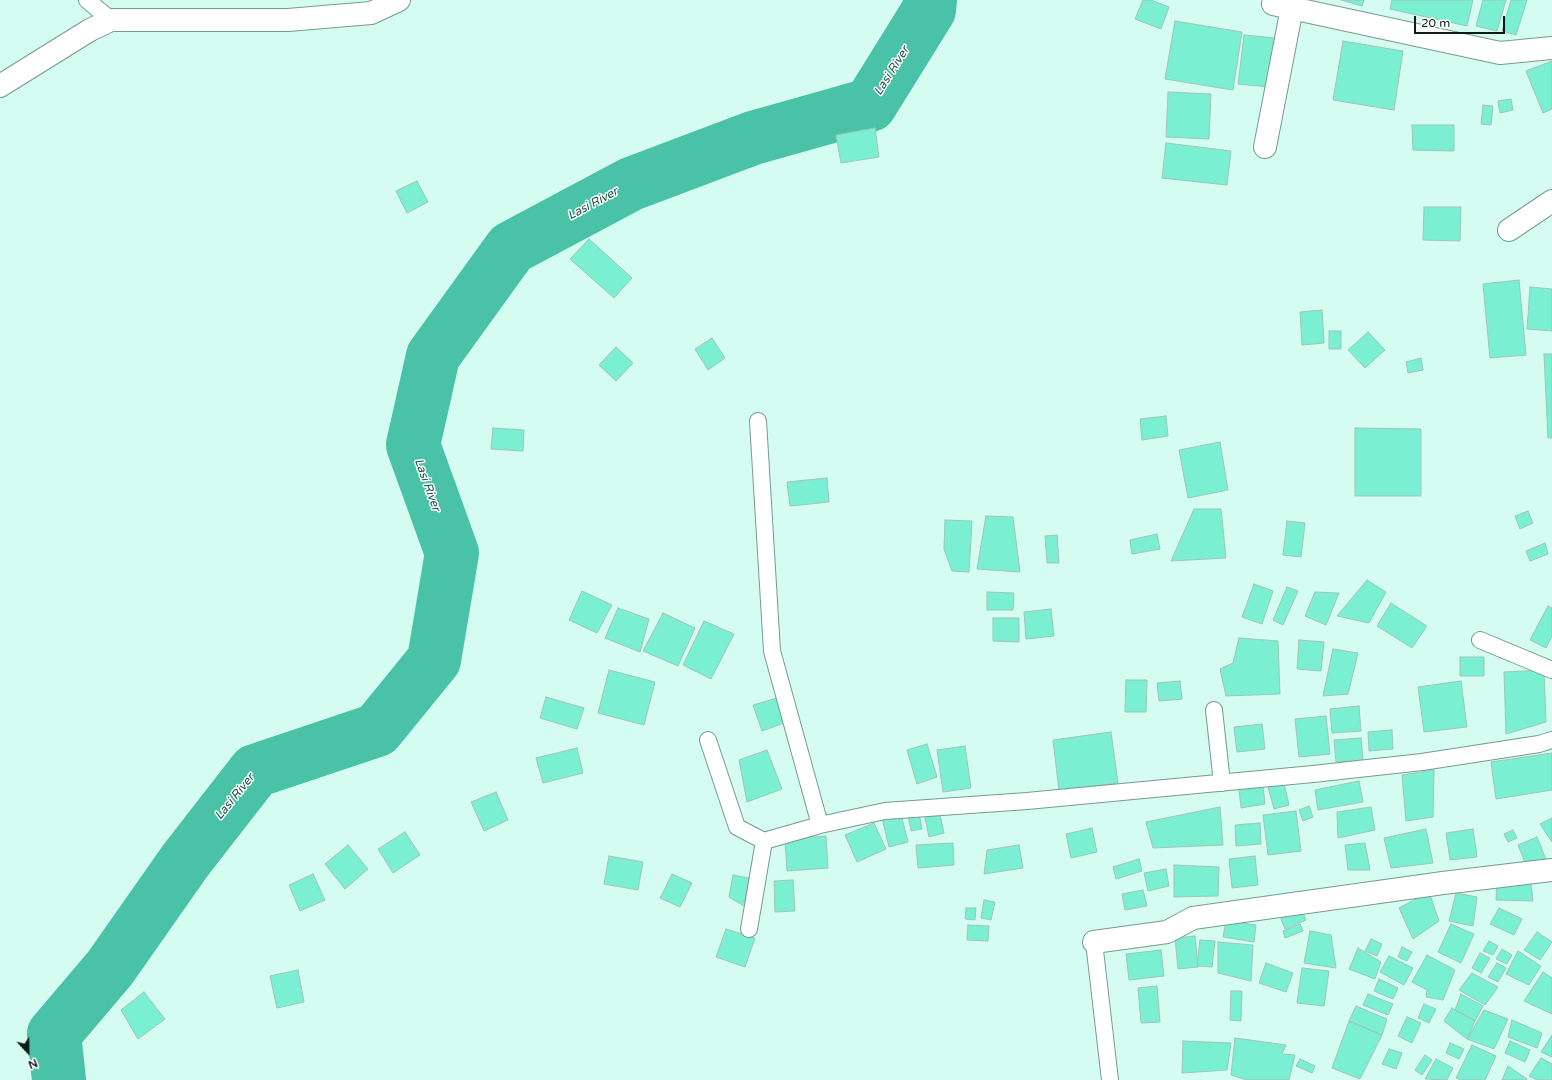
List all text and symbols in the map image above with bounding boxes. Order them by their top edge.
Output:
scale bar [1416,8,1507,34]
text: 20 m [1421,16,1450,30]
water label: Lasi River [871,44,913,98]
water label: Lasi River [565,185,621,223]
water label: Lasi River [411,457,443,513]
water label: Lasi River [212,771,258,823]
north arrow [8,1032,48,1072]
text: N [26,1056,39,1071]

